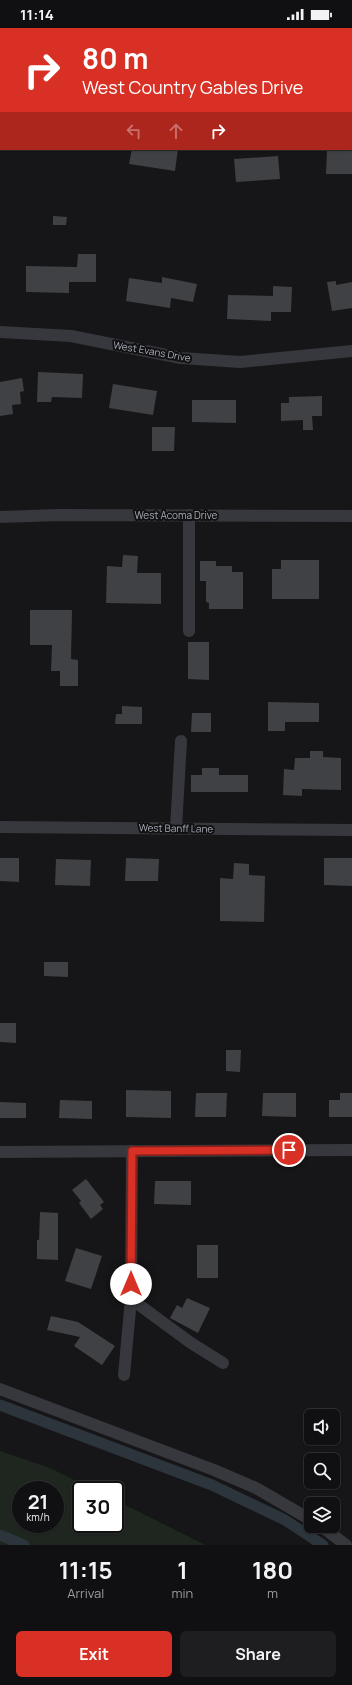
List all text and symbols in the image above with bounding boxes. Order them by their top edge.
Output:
text: 11:14 [20,4,54,25]
text: 80 m [82,39,148,77]
icon: right [16,44,68,96]
text: West Country Gables Drive [82,75,303,99]
icon: left [123,120,145,142]
icon: ahead [165,120,187,142]
icon: right [207,120,229,142]
street label: West Evans Drive [112,337,192,365]
street label: West Acoma Drive [135,508,218,522]
street label: West Banff Lane [139,820,214,836]
pin [272,1133,306,1167]
icon: arrive [278,1139,300,1161]
position arrow [110,1263,152,1305]
map controls [304,1409,340,1533]
button: sound [304,1409,340,1445]
button: search [304,1453,340,1489]
speed limit sign: 30 [72,1481,124,1533]
text: 21 [28,1488,48,1515]
button: layers [304,1497,340,1533]
text: km/h [26,1510,50,1524]
text: 11:15 [59,1553,113,1586]
text: 1 [177,1553,188,1586]
text: 180 [252,1553,293,1586]
text: Arrival [67,1584,104,1602]
text: min [171,1584,193,1602]
text: m [267,1584,278,1602]
button: Exit [16,1631,172,1677]
button: Share [180,1631,336,1677]

